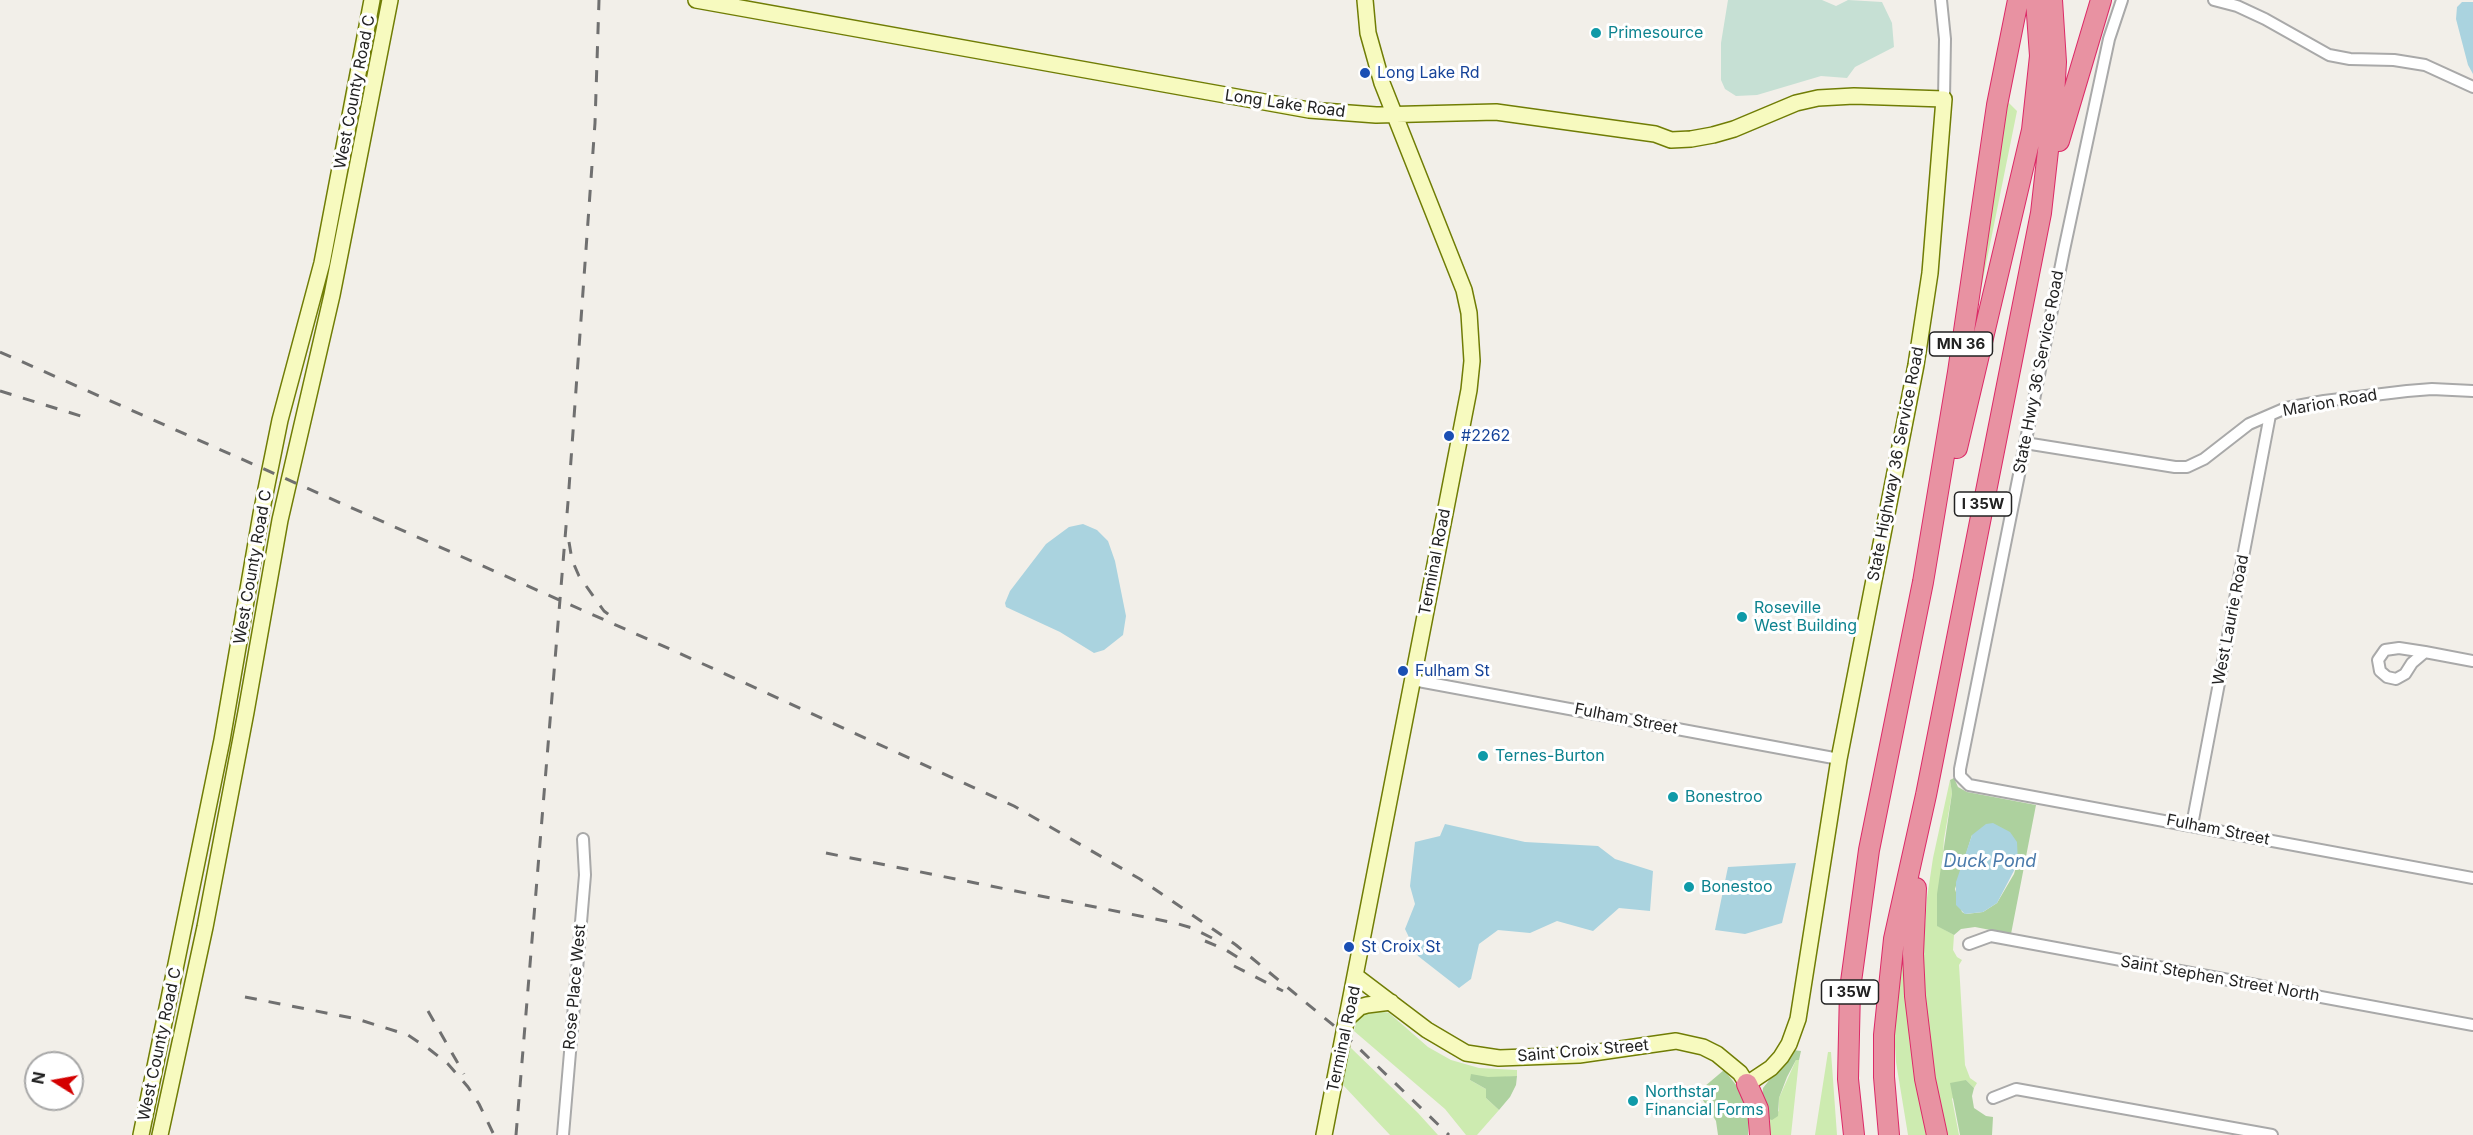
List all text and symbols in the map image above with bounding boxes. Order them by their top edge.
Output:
street label: West County Road C [331,13,379,171]
place label: Primesource [1608,23,1703,43]
marker: Primesource [1589,26,1603,40]
place label: Long Lake Rd [1377,63,1480,83]
marker: Long Lake Rd [1358,66,1372,80]
street label: Long Lake Road [1224,86,1346,122]
street label: State Hwy 36 Service Road [2010,269,2068,475]
road number: MN 36 [1930,332,1992,356]
street label: State Highway 36 Service Road [1864,345,1928,583]
street label: Marion Road [2281,385,2379,421]
place label: #2262 [1461,426,1510,446]
marker: #2262 [1442,429,1456,443]
street label: West County Road C [230,488,276,646]
road number: I 35W [1954,492,2012,516]
street label: Terminal Road [1415,507,1455,617]
street label: West Laurie Road [2209,553,2253,687]
place label: Roseville West Building [1754,598,1857,636]
marker: Roseville West Building [1735,610,1749,624]
place label: Fulham St [1415,661,1490,681]
marker: Fulham St [1396,664,1410,678]
street label: Fulham Street [1573,700,1679,738]
place label: Ternes-Burton [1495,746,1605,766]
marker: Ternes-Burton [1476,749,1490,763]
place label: Bonestroo [1685,787,1762,807]
marker: Bonestroo [1666,790,1680,804]
street label: Fulham Street [2165,811,2271,849]
water label: Duck Pond [1944,851,2036,873]
place label: Bonestoo [1701,877,1773,897]
marker: Bonestoo [1682,880,1696,894]
street label: Rose Place West [560,923,590,1051]
place label: St Croix St [1361,937,1441,957]
marker: St Croix St [1342,940,1356,954]
street label: Saint Stephen Street North [2119,952,2321,1006]
street label: West County Road C [134,965,186,1123]
road number: I 35W [1822,980,1878,1004]
street label: Terminal Road [1323,984,1365,1094]
street label: Saint Croix Street [1517,1036,1649,1066]
north arrow [24,1051,84,1111]
text: N [27,1070,49,1086]
place label: Northstar Financial Forms [1645,1082,1764,1120]
marker: Northstar Financial Forms [1626,1094,1640,1108]

